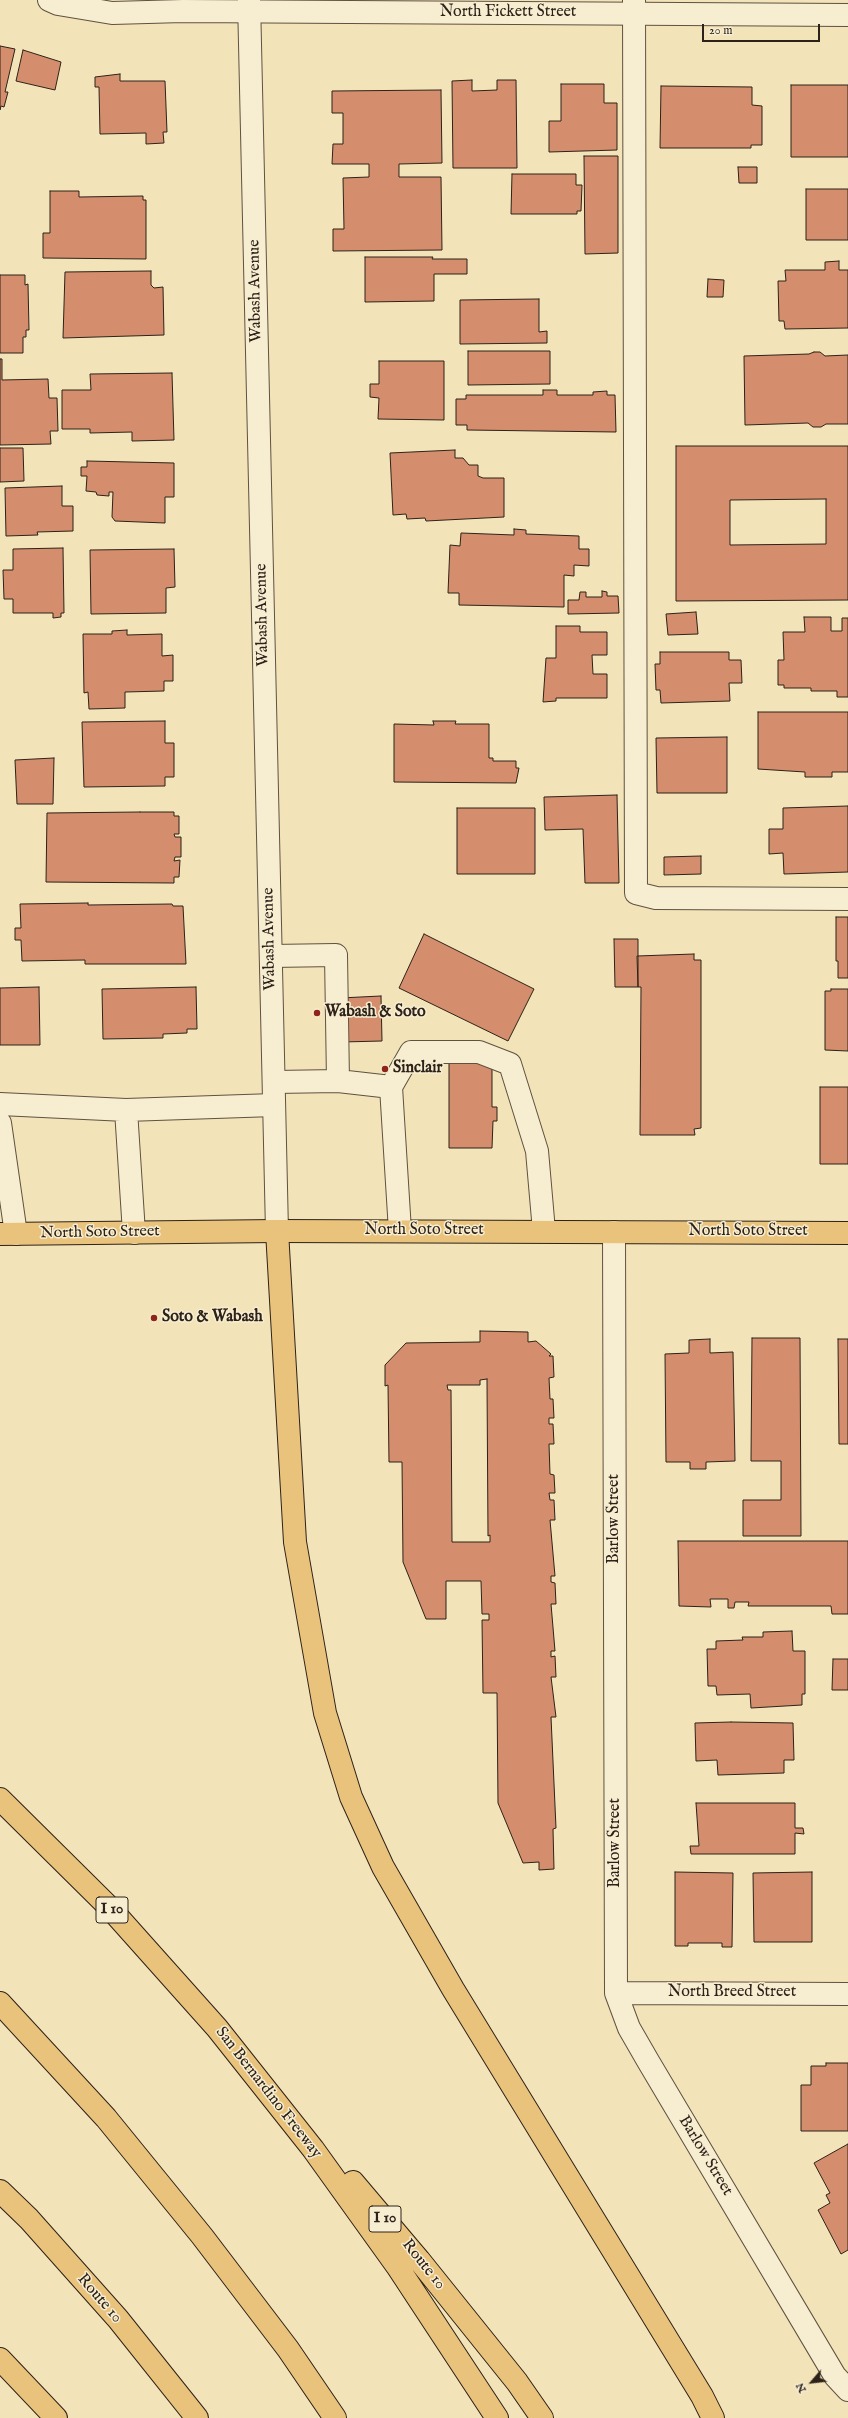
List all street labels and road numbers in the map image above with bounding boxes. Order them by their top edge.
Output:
street label: North Fickett Street [440,3,576,23]
street label: Wabash Avenue [246,239,266,343]
street label: Wabash Avenue [253,563,273,667]
street label: Wabash Avenue [260,887,280,991]
street label: North Soto Street [364,1221,484,1241]
street label: North Soto Street [40,1222,160,1244]
street label: North Soto Street [688,1222,808,1242]
street label: Barlow Street [605,1474,625,1564]
street label: Barlow Street [606,1798,626,1888]
road number: I 10 [96,1897,128,1923]
street label: North Breed Street [668,1983,796,2003]
street label: San Bernardino Freeway [211,2024,325,2162]
street label: Barlow Street [674,2113,736,2199]
road number: I 10 [369,2206,401,2232]
street label: Route 10 [397,2236,449,2294]
street label: Route 10 [72,2270,126,2328]

